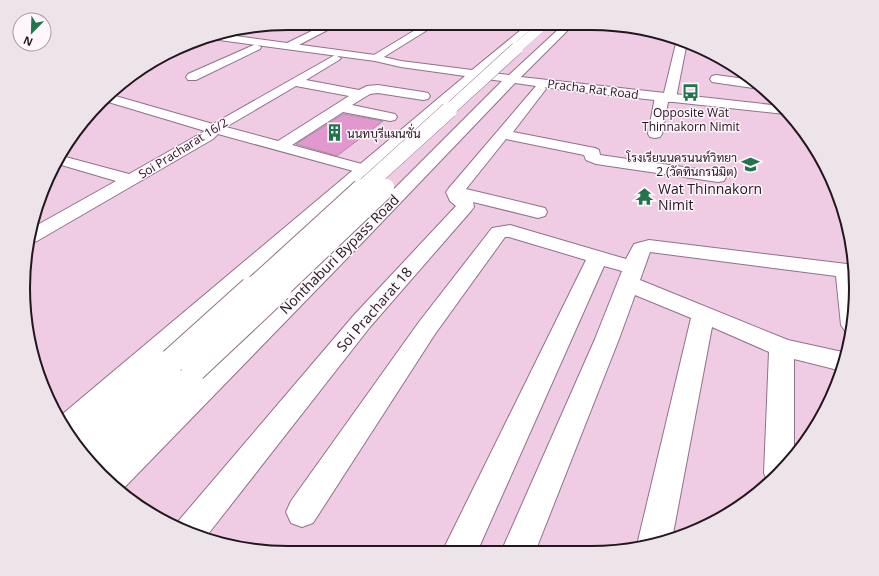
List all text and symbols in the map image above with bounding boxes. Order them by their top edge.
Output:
north arrow [12,12,52,52]
text: N [21,33,35,50]
street label: Pracha Rat Road [546,75,640,103]
bus stop icon: Opposite Wat Thinnakorn Nimit [681,83,701,103]
place label: Opposite Wat Thinnakorn Nimit [642,104,740,135]
street label: Soi Pracharat 16/2 [135,114,231,182]
building icon: นนทบุรีแมนชั่น [324,123,344,143]
place label: นนทบุรีแมนชั่น [347,123,421,143]
place label: โรงเรียนนครนนท์วิทยา 2 (วัดทินกรนิมิต) [626,149,737,180]
school or university icon: โรงเรียนนครนนท์วิทยา 2 (วัดทินกรนิมิต) [740,154,760,174]
place label: Wat Thinnakorn Nimit [658,179,762,214]
temple icon: Wat Thinnakorn Nimit [635,186,655,206]
street label: Nonthaburi Bypass Road [275,190,403,318]
street label: Soi Pracharat 18 [332,263,416,355]

